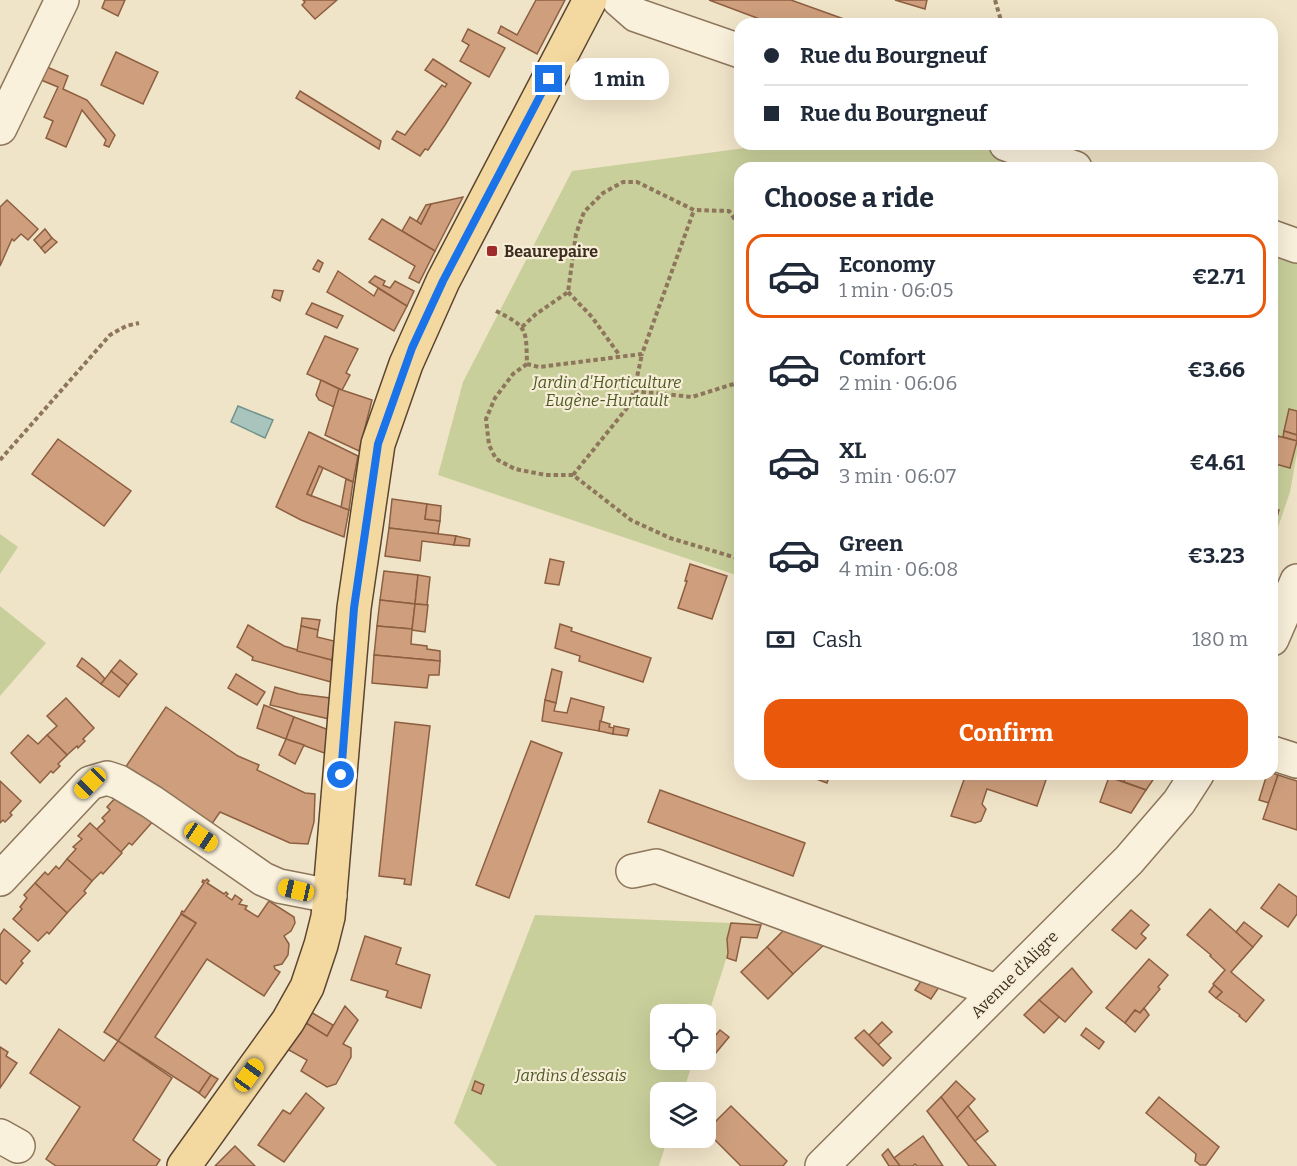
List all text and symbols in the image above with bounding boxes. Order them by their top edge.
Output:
text: Rue du Bourgneuf [800,42,987,69]
callout: 1 min [570,58,669,100]
route end [535,65,562,92]
text: 1 min [594,67,645,91]
text: Rue du Bourgneuf [800,100,987,127]
text: Choose a ride [764,182,934,214]
place label: Beaurepaire [504,242,598,261]
marker: Beaurepaire [485,244,499,258]
icon: car [767,249,821,303]
text: Economy [839,251,935,278]
text: €2.71 [1192,263,1245,290]
text: 1 min · 06:05 [839,278,953,302]
icon: car [767,342,821,396]
text: Comfort [839,344,926,371]
text: €3.66 [1187,356,1245,383]
text: 2 min · 06:06 [839,371,957,395]
park label: Jardin d'Horticulture Eugène-Hurtault [531,373,681,410]
icon: car [767,435,821,489]
text: XL [839,437,866,464]
text: €4.61 [1189,449,1245,476]
text: 3 min · 06:07 [839,464,956,488]
icon: car [767,528,821,582]
text: Green [839,530,903,557]
text: €3.23 [1188,542,1245,569]
text: 4 min · 06:08 [839,557,958,581]
icon: cash [764,623,797,656]
text: Cash [812,626,862,653]
text: 180 m [1192,627,1248,651]
button: Confirm [764,699,1248,768]
route start [327,761,354,788]
car [71,764,109,802]
car [181,819,221,855]
car [276,877,316,903]
street label: Avenue d'Aligre [967,927,1062,1022]
map controls [650,1004,716,1148]
button: locate [650,1004,716,1070]
car [231,1055,267,1095]
park label: Jardins d’essais [513,1066,627,1085]
button: layers [650,1082,716,1148]

